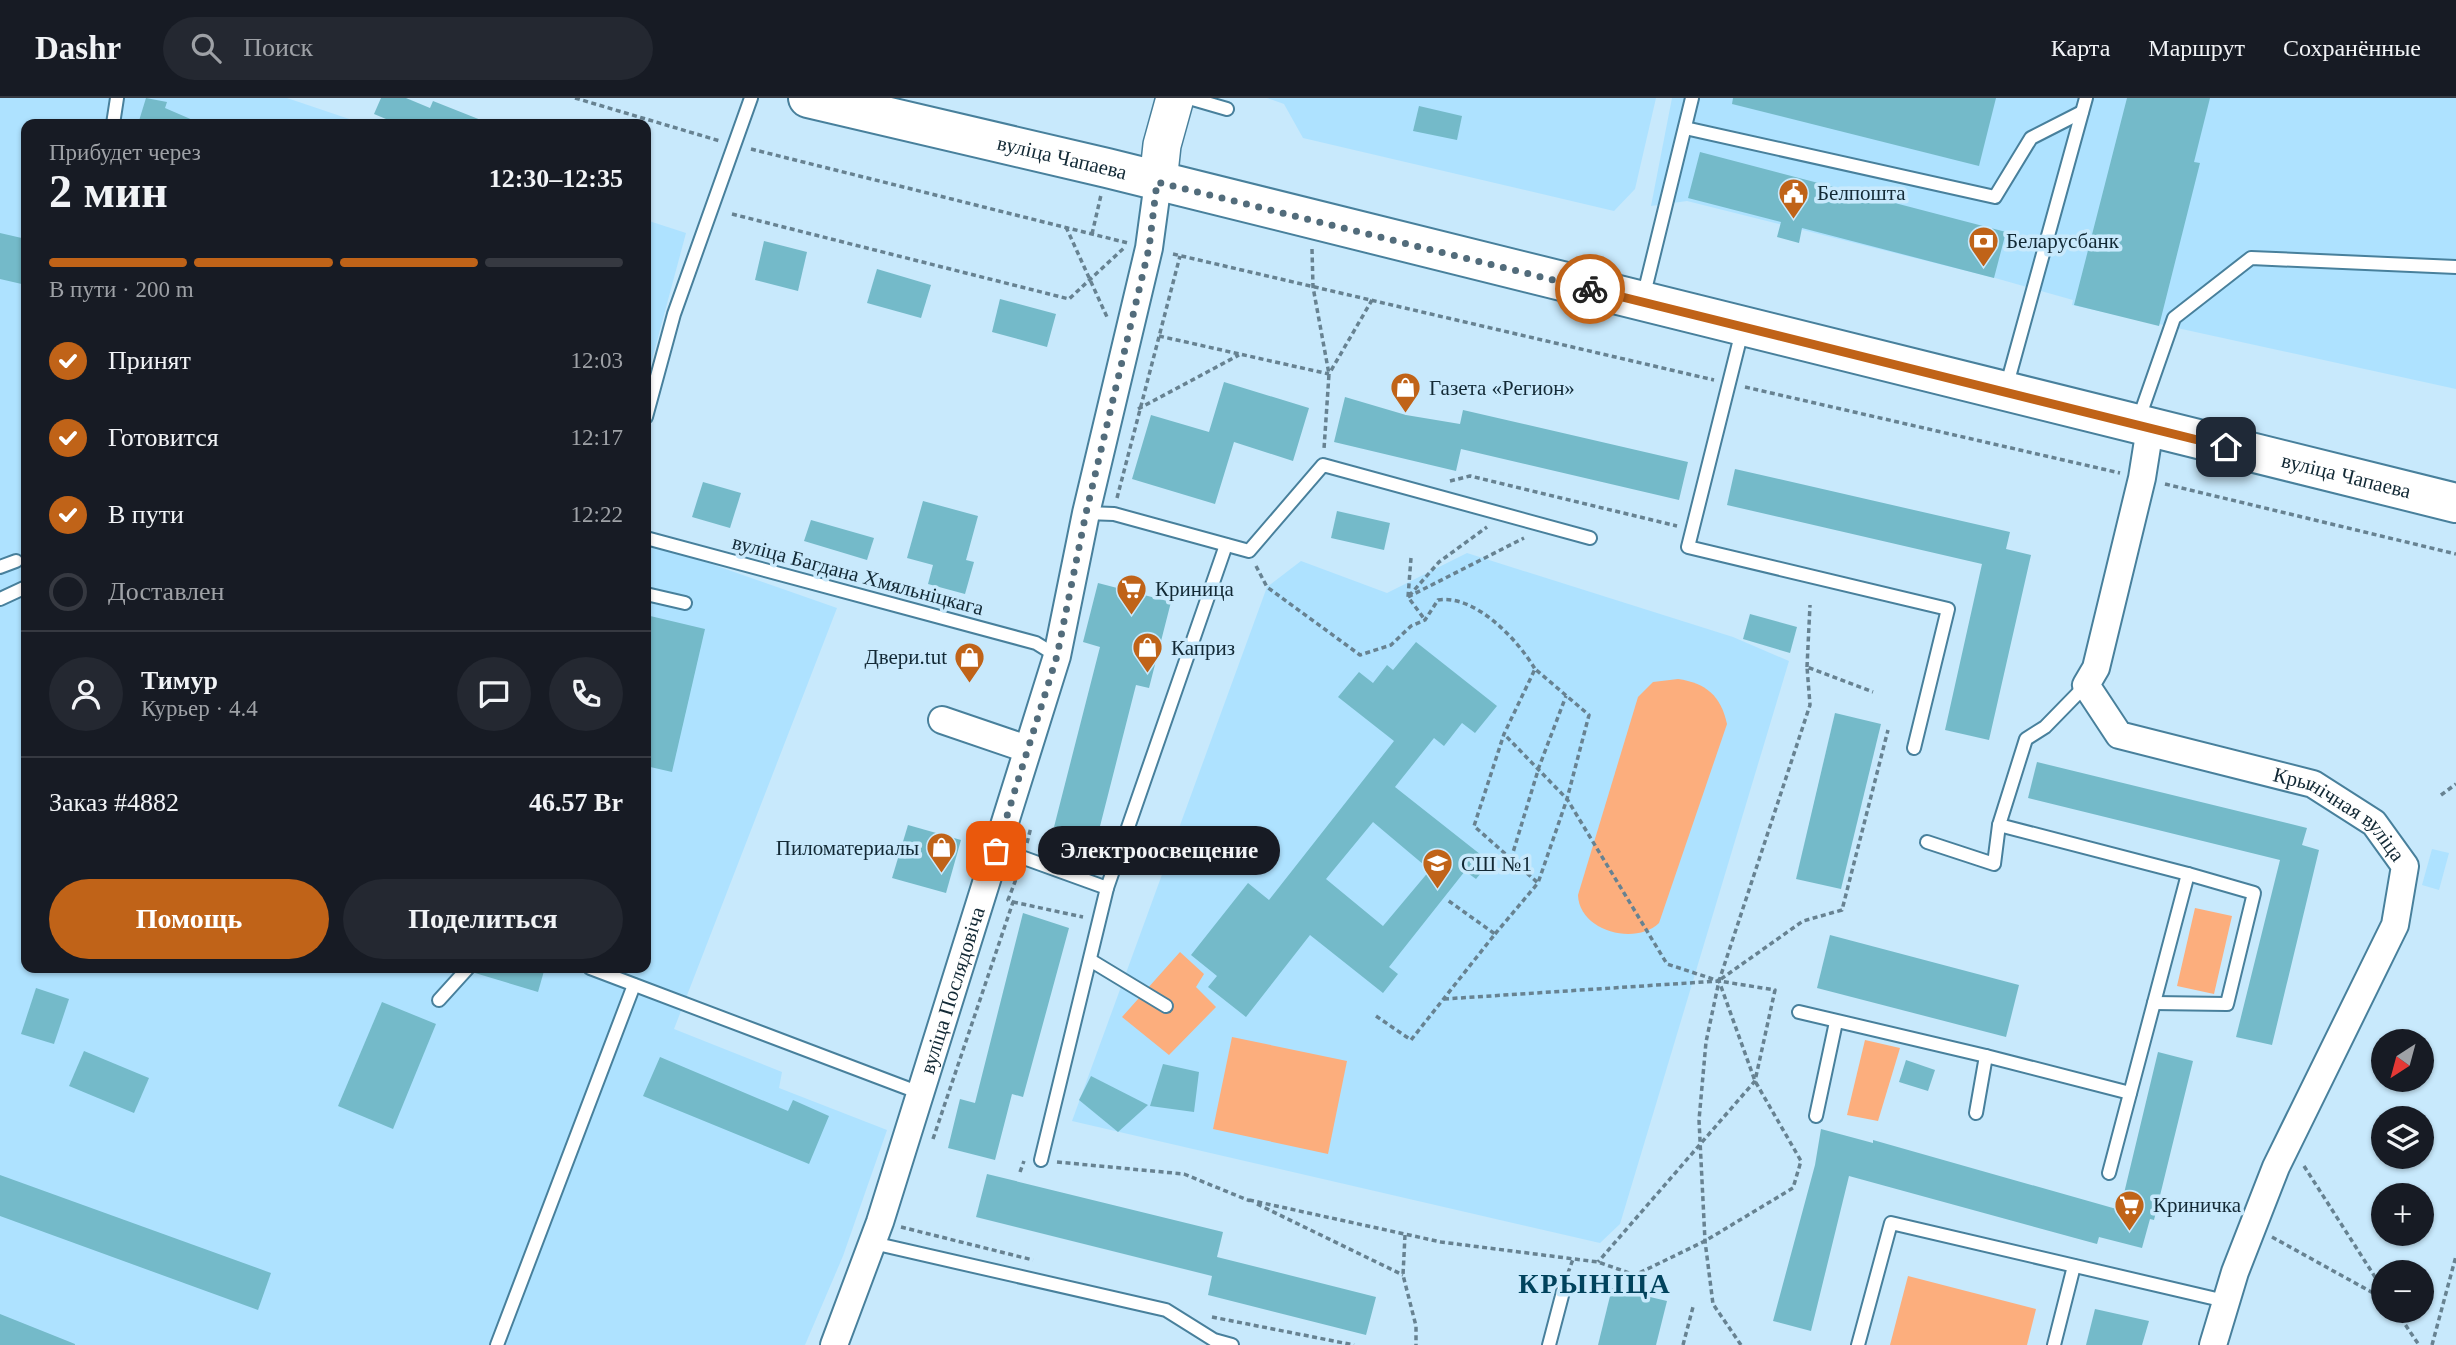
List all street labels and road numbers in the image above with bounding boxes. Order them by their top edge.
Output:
street label: вуліца Чапаева [995,131,1130,185]
street label: вуліца Чапаева [2279,448,2414,504]
street label: вуліца Багдана Хмяльніцкага [730,530,987,620]
street label: Крынічная вуліца [2271,762,2410,867]
street label: вуліца Послядовіча [915,903,990,1077]

